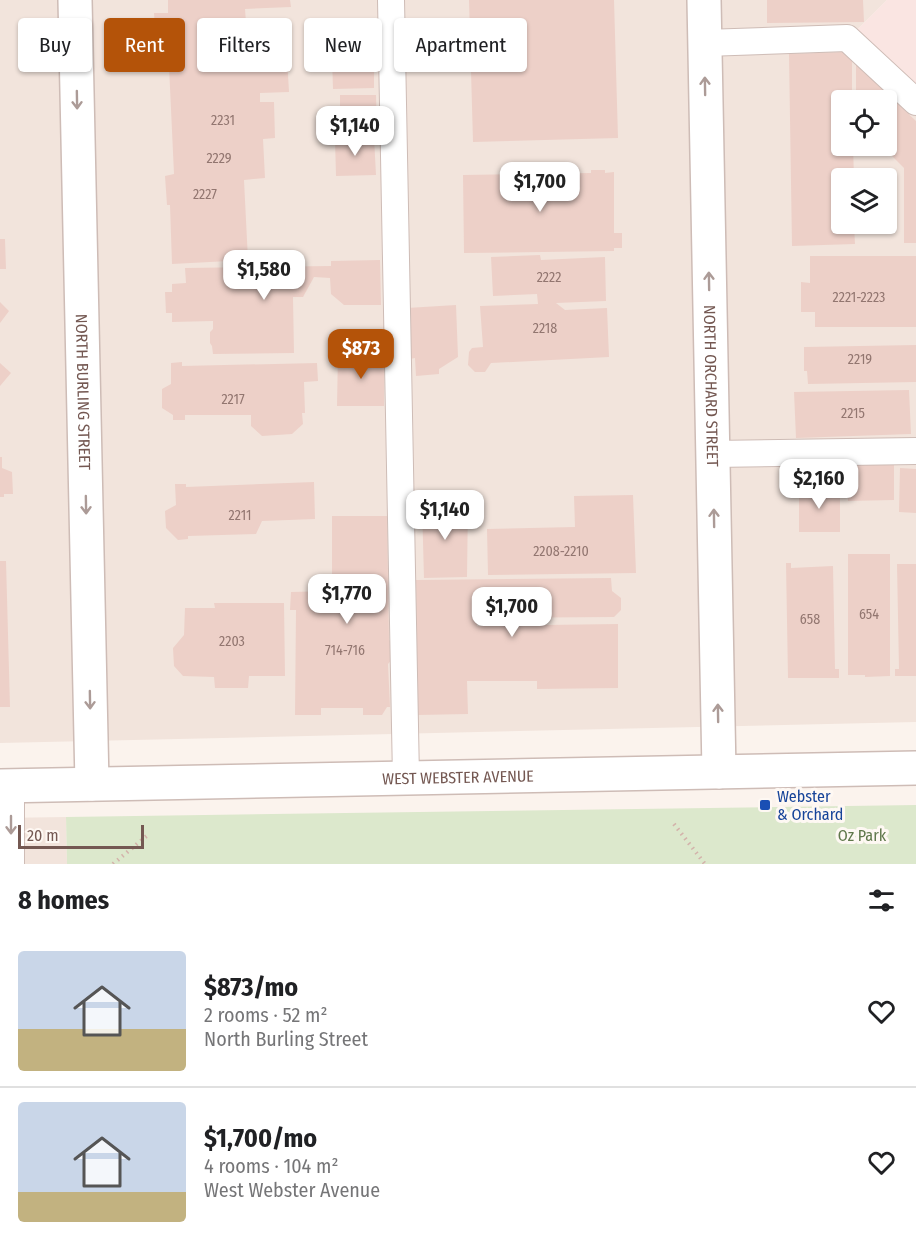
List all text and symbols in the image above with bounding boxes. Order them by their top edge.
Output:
chip: Buy [18,18,92,72]
chip: Rent [104,18,185,72]
chip: Filters [197,18,292,72]
chip: New [304,18,382,72]
chip: Apartment [394,18,527,72]
one-way arrow [700,77,711,97]
one-way arrow [71,90,83,110]
map controls [831,90,897,234]
button: locate [831,90,897,156]
pin: $1,140 [306,106,404,157]
house number: 2231 [211,112,235,129]
text: $1,140 [330,113,380,137]
house number: 2229 [206,150,232,167]
pin: $1,700 [491,162,589,213]
button: layers [831,168,897,234]
text: $1,700 [514,169,566,193]
house number: 2227 [193,186,217,203]
pin: $1,580 [215,250,313,301]
text: $1,580 [237,257,291,281]
house number: 2222 [537,269,561,286]
one-way arrow [704,272,715,292]
house number: 2221-2223 [833,289,885,306]
street label: NORTH ORCHARD STREET [700,305,723,468]
street label: NORTH BURLING STREET [72,314,95,471]
house number: 2218 [533,320,557,337]
pin: $873 [325,329,397,380]
text: $873 [342,336,380,360]
house number: 2219 [848,351,872,368]
house number: 2217 [221,391,245,408]
house number: 2215 [841,405,865,422]
pin: $2,160 [770,459,868,510]
text: $2,160 [793,466,845,490]
pin: $1,140 [396,490,494,541]
one-way arrow [80,495,92,515]
text: $1,140 [420,497,470,521]
house number: 2211 [229,507,251,524]
one-way arrow [708,509,720,529]
house number: 2208-2210 [533,543,589,560]
pin: $1,770 [298,574,396,625]
text: $1,770 [322,581,372,605]
pin: $1,700 [463,587,561,638]
text: $1,700 [486,594,538,618]
house number: 654 [859,606,879,623]
house number: 658 [800,611,820,628]
house number: 2203 [219,633,245,650]
house number: 714-716 [325,642,365,659]
one-way arrow [84,690,96,710]
one-way arrow [712,704,724,724]
street label: WEST WEBSTER AVENUE [382,766,534,788]
place label: Webster & Orchard [777,787,843,824]
marker: Webster & Orchard [758,798,772,812]
one-way arrow [5,814,17,834]
scale bar [18,822,144,850]
text: 20 m [27,826,58,845]
park label: Oz Park [838,826,887,845]
icon: filters [865,884,898,917]
text: 8 homes [18,885,109,916]
text: $873/mo [204,972,298,1003]
icon: home [66,975,138,1047]
icon: heart [865,995,898,1028]
text: 2 rooms · 52 m² [204,1003,328,1027]
text: North Burling Street [204,1027,368,1051]
text: $1,700/mo [204,1123,317,1154]
icon: home [66,1126,138,1198]
icon: heart [865,1146,898,1179]
text: 4 rooms · 104 m² [204,1154,339,1178]
text: West Webster Avenue [204,1178,380,1202]

